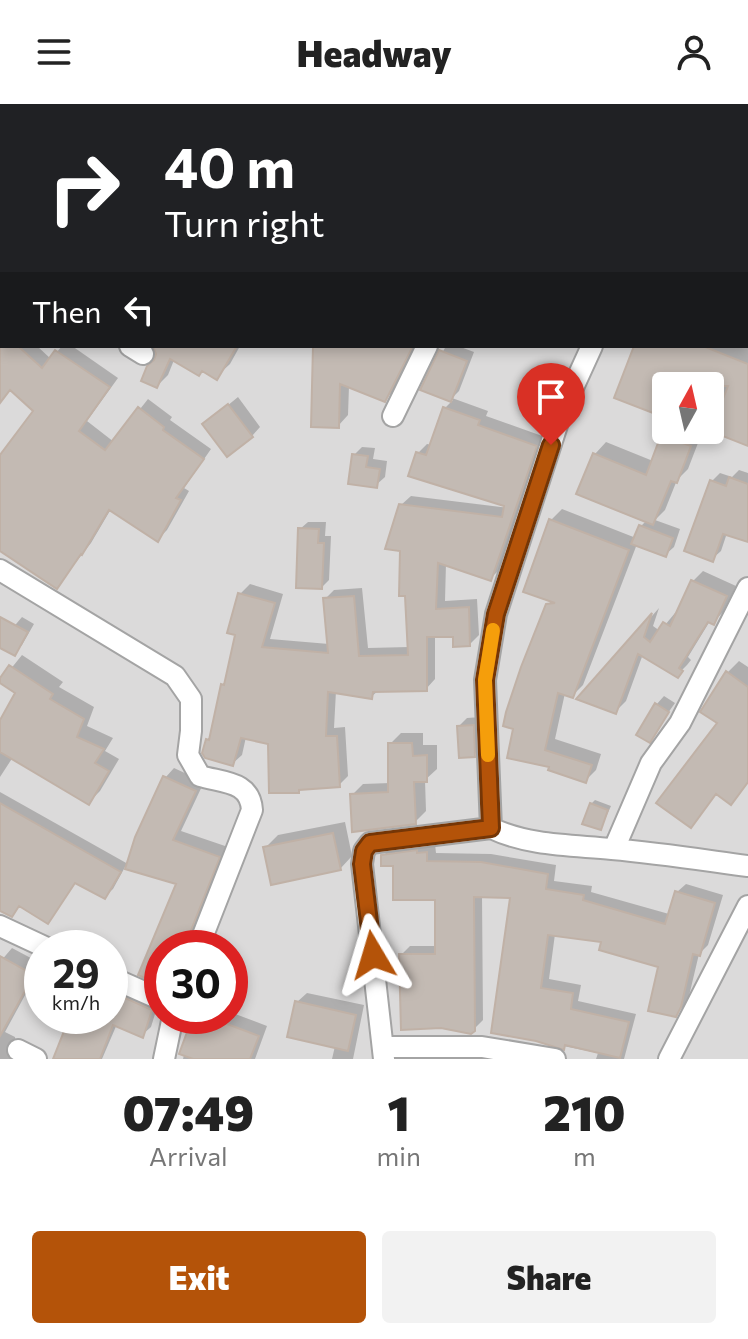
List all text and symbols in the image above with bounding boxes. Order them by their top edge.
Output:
icon: menu [32,30,76,74]
text: Headway [296,30,452,74]
icon: person [672,30,716,74]
text: 40 m [164,131,295,200]
icon: right [32,136,136,240]
text: Turn right [164,200,325,244]
icon: left [117,288,161,332]
text: Then [32,292,101,329]
pin [517,363,585,445]
north arrow [652,372,724,444]
map controls [652,372,724,444]
icon: arrive [529,375,573,419]
position arrow [331,913,415,997]
speed limit sign: 30 [144,930,248,1034]
text: 29 [52,947,100,996]
text: km/h [52,990,100,1014]
text: 07:49 [122,1082,254,1141]
text: 1 [387,1082,410,1141]
text: 210 [543,1082,626,1141]
text: Arrival [149,1140,228,1171]
text: min [377,1140,421,1171]
text: m [573,1140,596,1171]
button: Exit [32,1231,366,1323]
button: Share [382,1231,716,1323]

